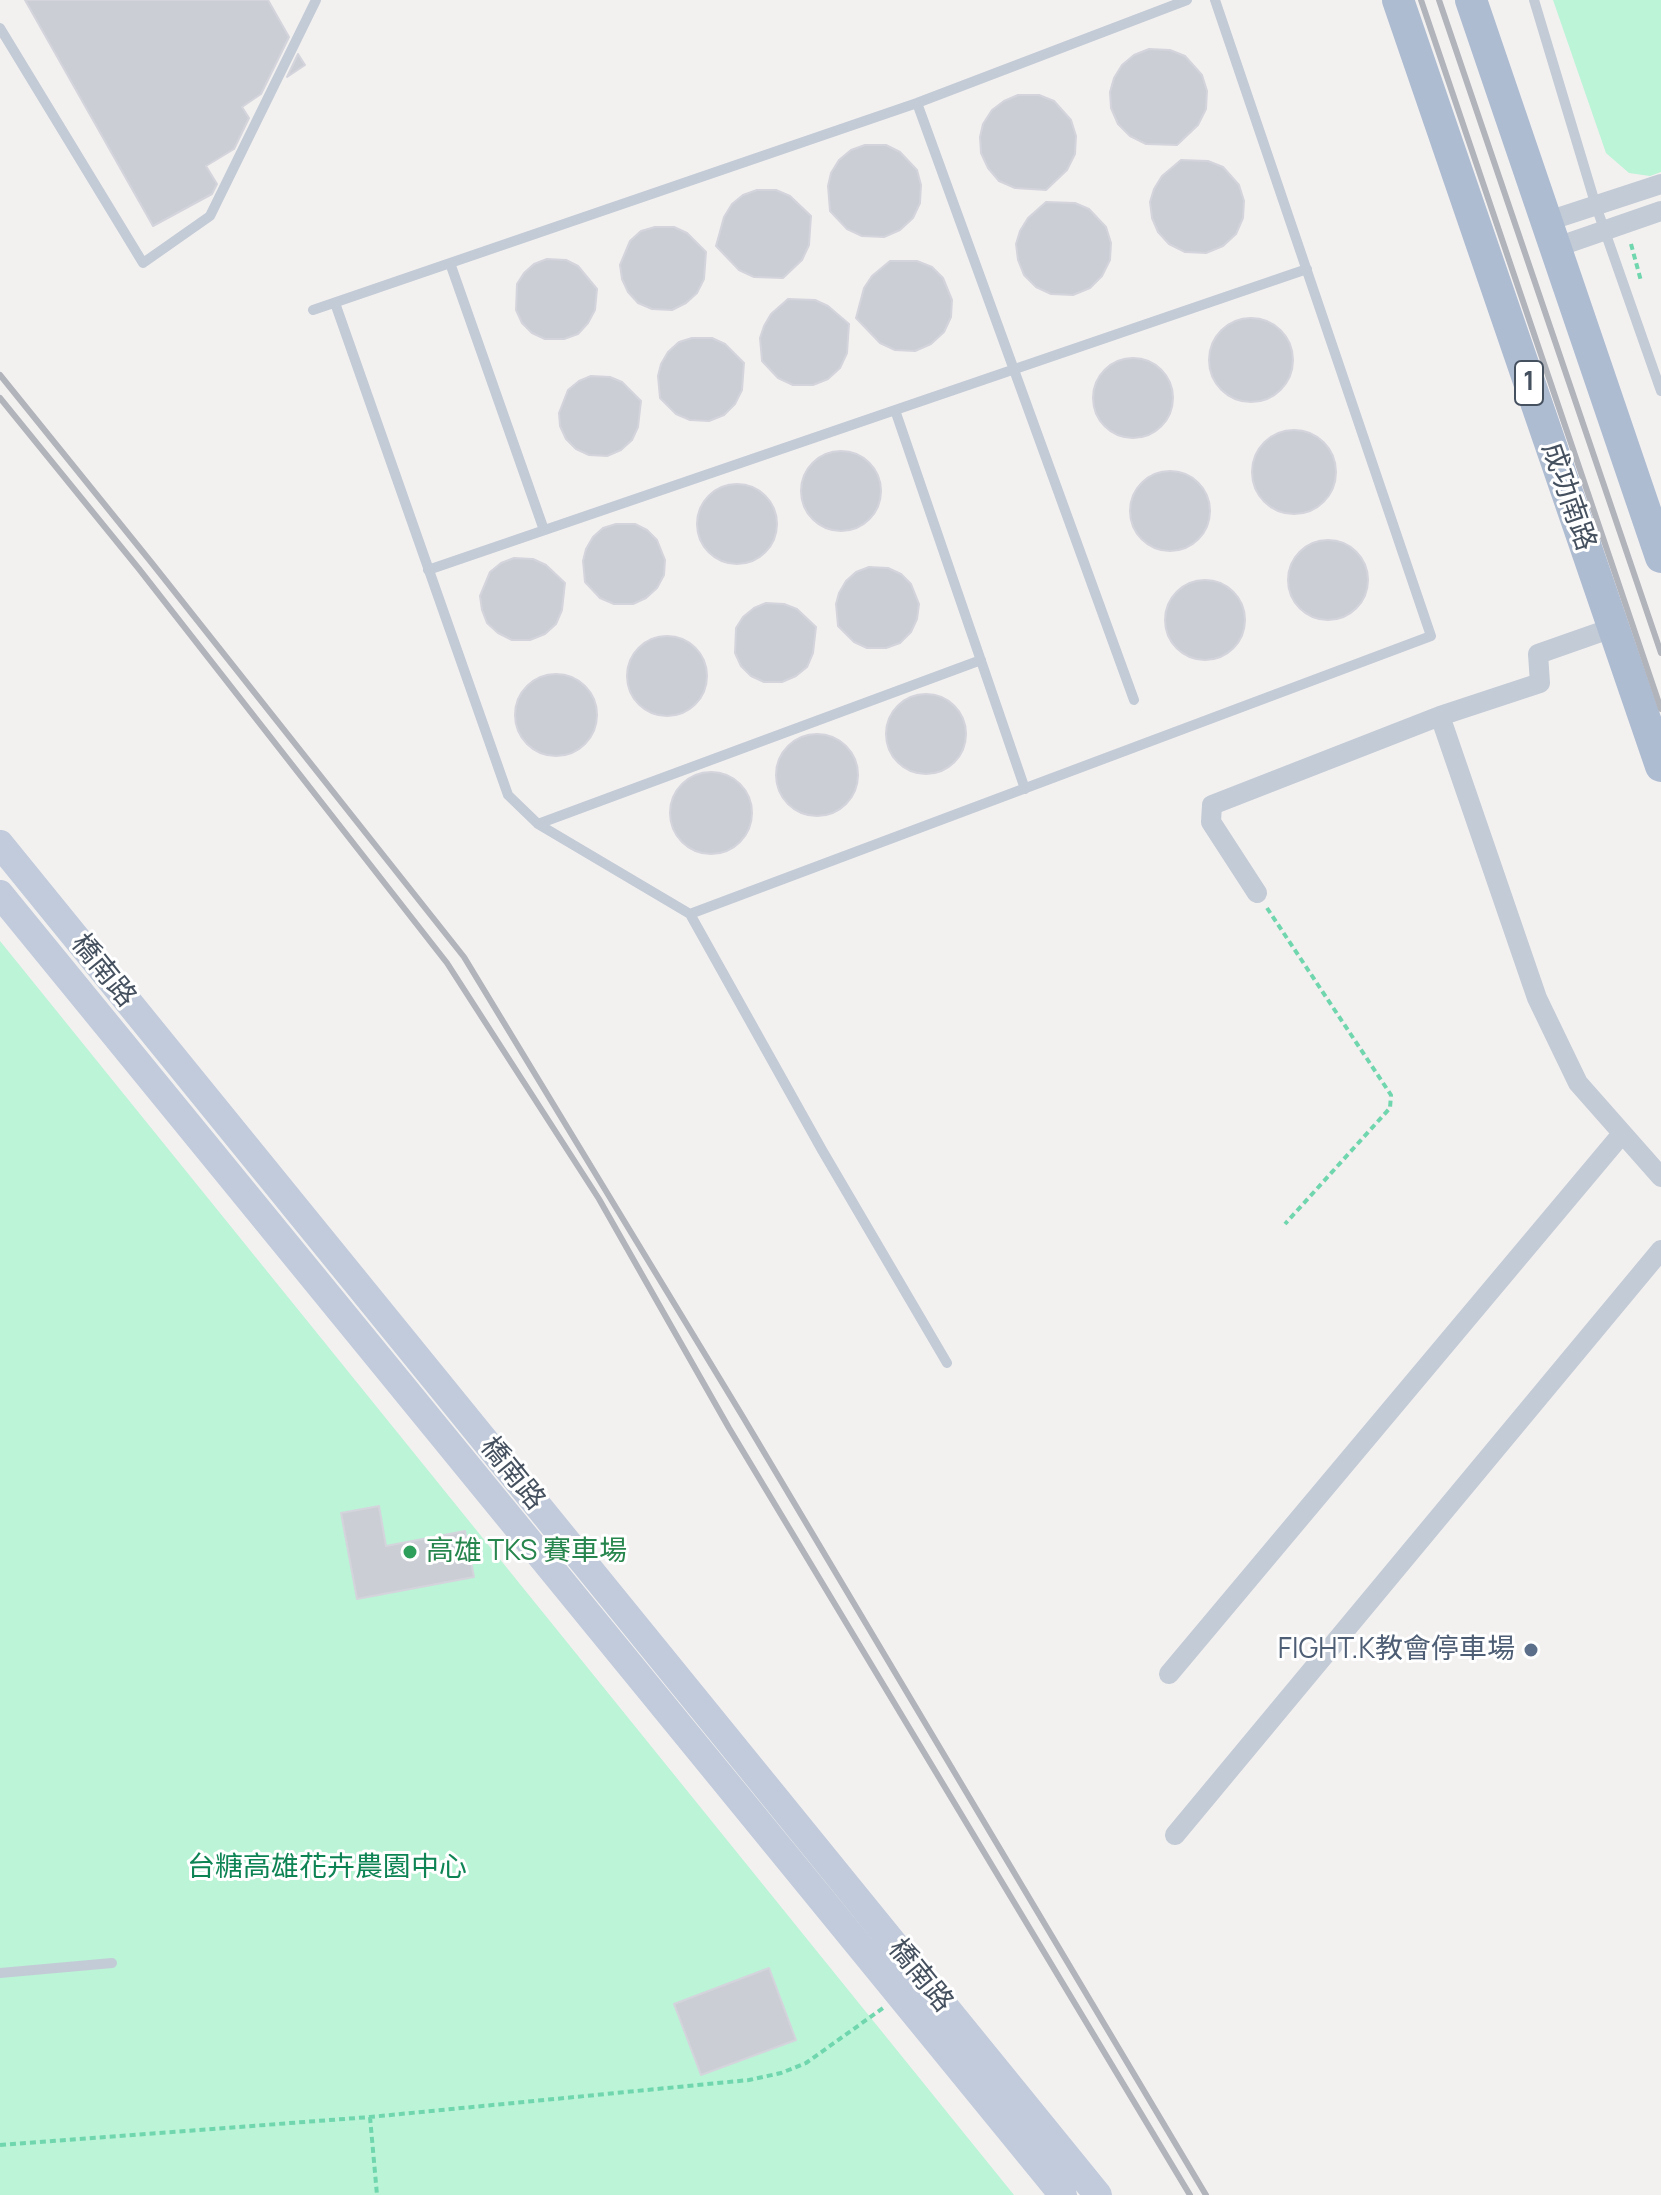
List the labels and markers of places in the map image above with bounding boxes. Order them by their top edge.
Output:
place label: 高雄 TKS 賽車場 [426,1535,627,1569]
marker: 高雄 TKS 賽車場 [401,1543,419,1561]
place label: FIGHT.K教會停車場 [1278,1633,1515,1667]
marker: FIGHT.K教會停車場 [1522,1641,1540,1659]

